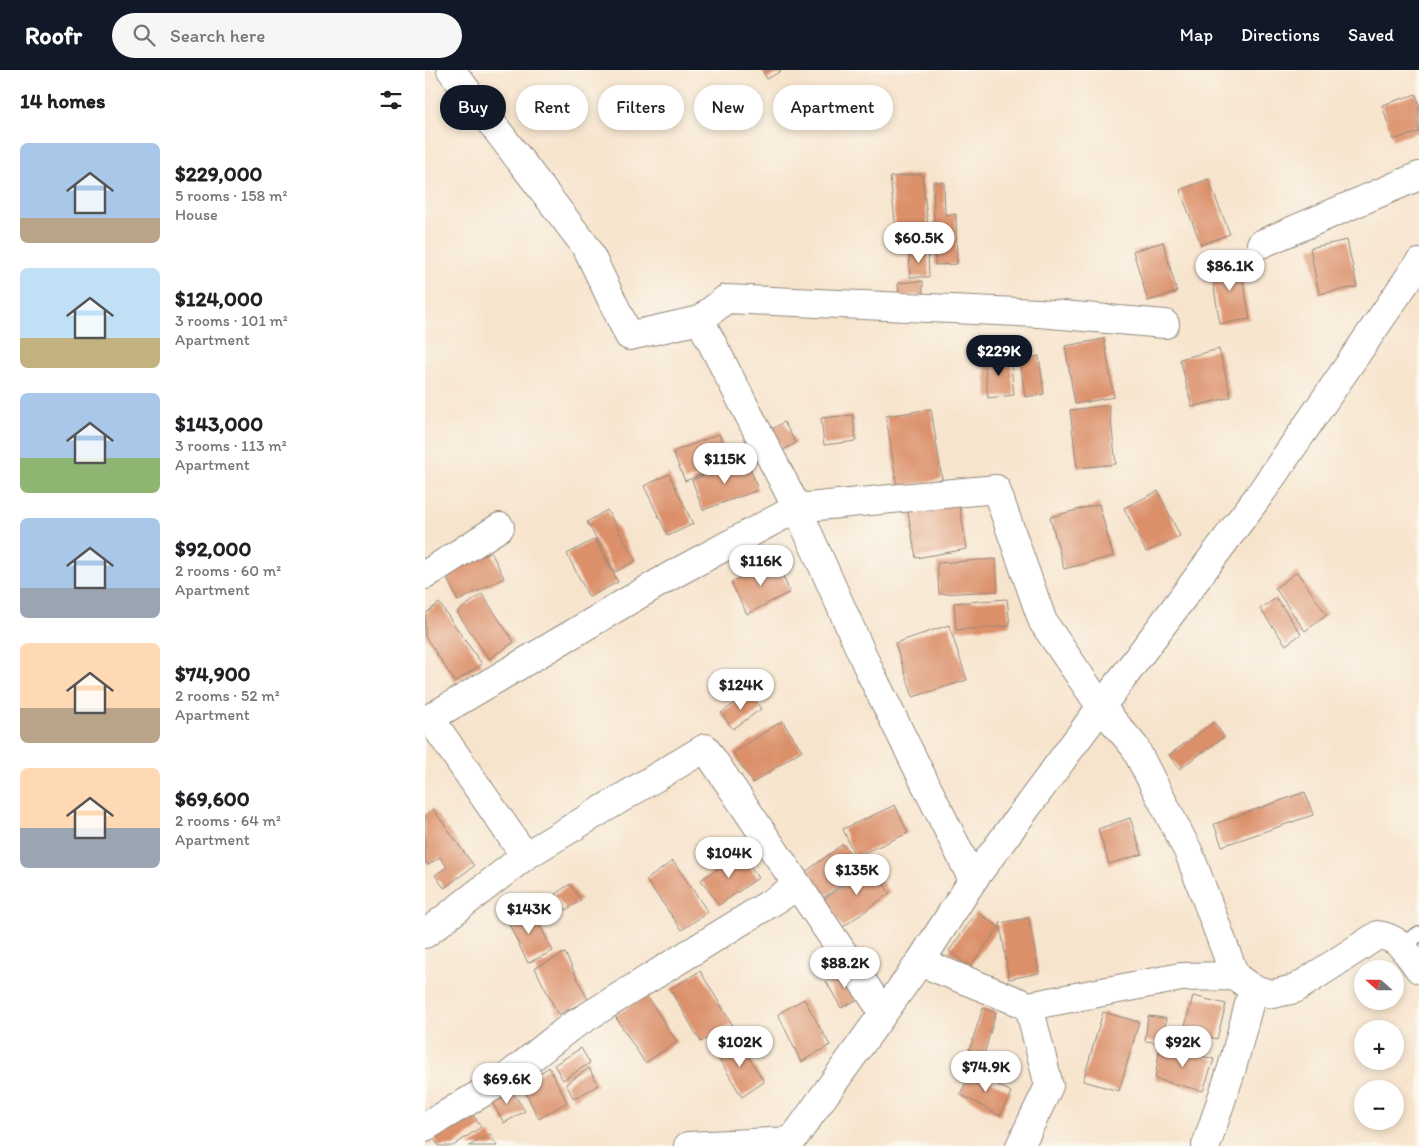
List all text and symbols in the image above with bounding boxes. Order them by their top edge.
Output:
search box [112,13,462,58]
text: Roofr [25,21,82,50]
icon: search [130,21,158,49]
text: Search here [170,24,265,47]
text: Map [1180,24,1213,46]
text: Directions [1241,24,1320,46]
text: Saved [1348,24,1394,46]
chip: Buy [440,85,506,130]
chip: Rent [516,85,588,130]
chip: Filters [598,85,684,130]
chip: New [694,85,763,130]
chip: Apartment [773,85,893,130]
icon: filters [377,86,405,114]
text: 14 homes [20,88,105,113]
text: $229,000 [175,161,263,186]
icon: home [60,163,120,223]
text: 5 rooms · 158 m² [175,186,287,205]
text: House [175,205,218,224]
pin: $60.5K [878,222,960,264]
text: $60.5K [895,228,944,247]
pin: $86.1K [1189,250,1271,292]
text: $86.1K [1207,256,1253,275]
text: $124,000 [175,286,263,311]
icon: home [60,288,120,348]
text: 3 rooms · 101 m² [175,311,288,330]
text: Apartment [175,330,250,349]
pin: $229K [964,334,1034,377]
text: $229K [977,341,1021,360]
text: $143,000 [175,411,263,436]
icon: home [60,413,120,473]
text: 3 rooms · 113 m² [175,436,287,455]
pin: $115K [690,442,760,485]
text: $115K [704,449,746,468]
text: Apartment [175,455,250,474]
text: $92,000 [175,536,251,561]
icon: home [60,538,120,598]
pin: $116K [726,544,796,587]
text: $116K [740,551,782,570]
text: 2 rooms · 60 m² [175,561,281,580]
text: Apartment [175,580,250,599]
text: $74,900 [175,661,251,686]
icon: home [60,663,120,723]
pin: $124K [706,668,776,711]
text: $124K [719,675,763,694]
text: 2 rooms · 52 m² [175,686,280,705]
text: Apartment [175,705,250,724]
text: $69,600 [175,786,250,811]
icon: home [60,788,120,848]
text: 2 rooms · 64 m² [175,811,281,830]
text: Apartment [175,830,250,849]
pin: $104K [694,836,764,879]
text: $104K [706,843,752,862]
pin: $135K [822,854,892,896]
text: $135K [836,860,878,879]
pin: $143K [494,892,564,935]
text: $143K [507,899,551,918]
pin: $88.2K [804,946,886,989]
text: $88.2K [821,953,869,972]
north arrow [1354,960,1404,1010]
map controls [1354,960,1404,1130]
button: + [1354,1020,1404,1070]
pin: $102K [705,1026,775,1068]
pin: $92K [1153,1026,1213,1068]
text: $102K [718,1032,762,1051]
text: $92K [1165,1032,1201,1051]
pin: $74.9K [945,1050,1027,1093]
text: $74.9K [962,1057,1010,1076]
pin: $69.6K [466,1062,548,1105]
text: $69.6K [483,1069,531,1088]
button: − [1354,1080,1404,1130]

